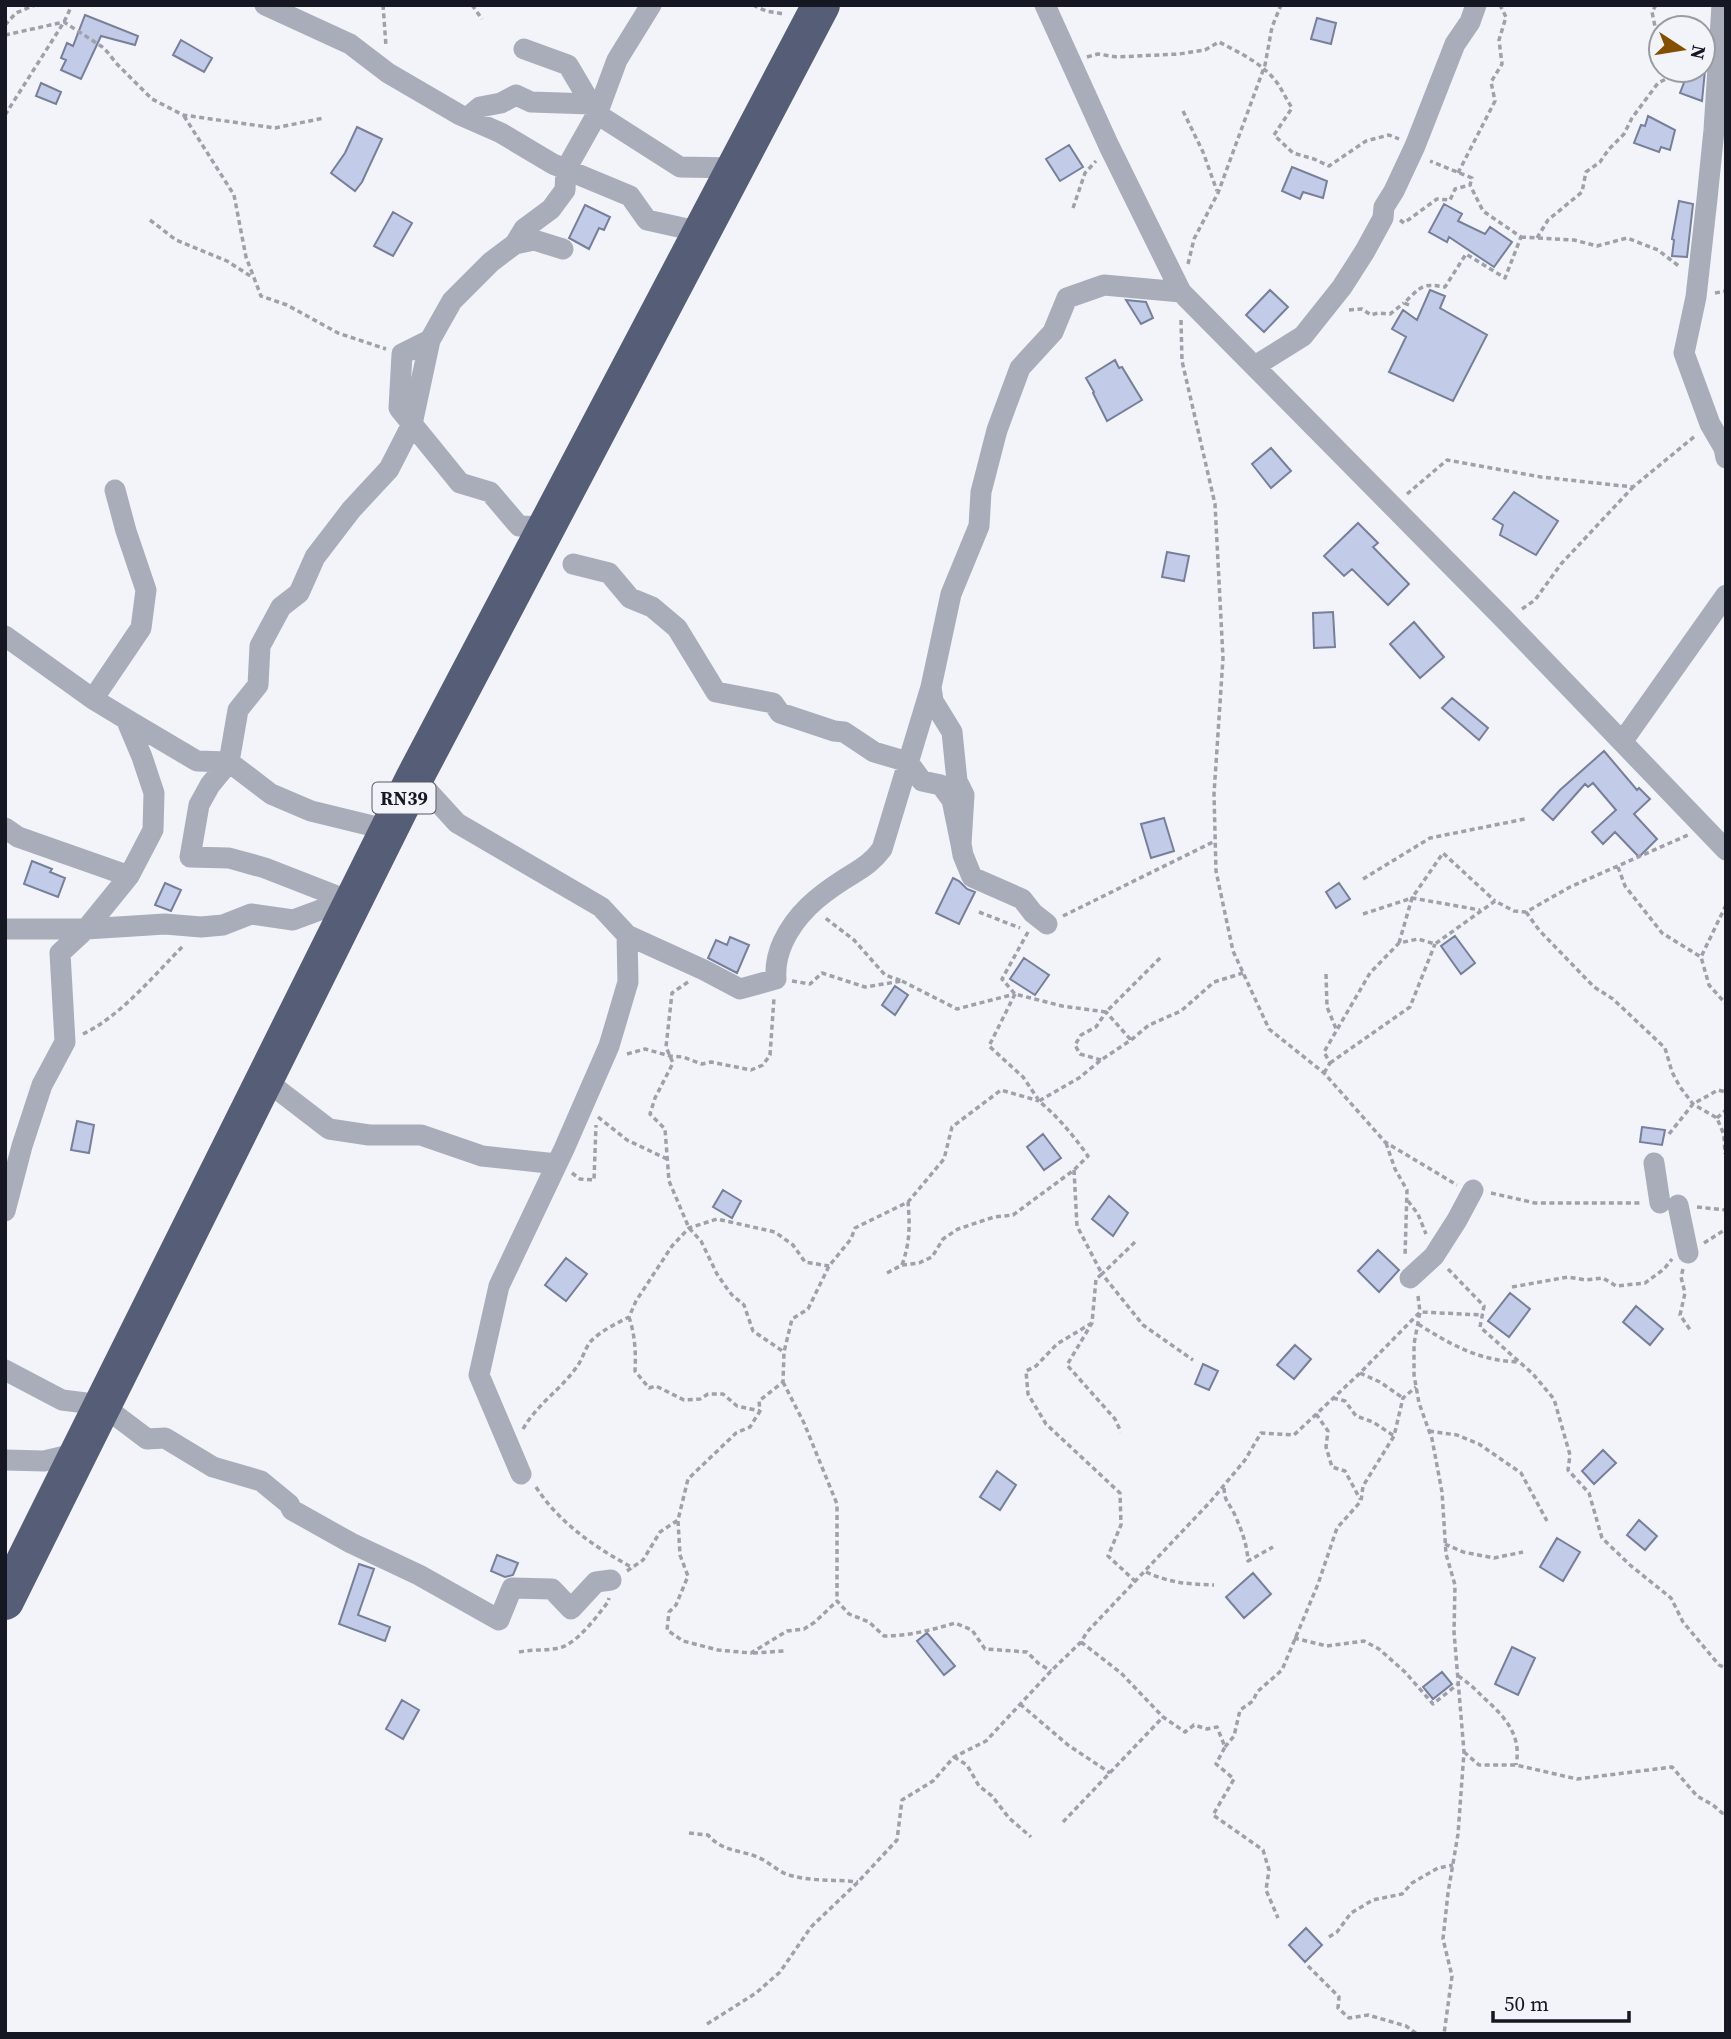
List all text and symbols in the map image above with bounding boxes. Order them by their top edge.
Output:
north arrow [1647,14,1717,84]
text: N [1684,43,1713,62]
road number: RN39 [372,782,436,814]
scale bar [1493,1980,1630,2024]
text: 50 m [1504,1989,1549,2018]

